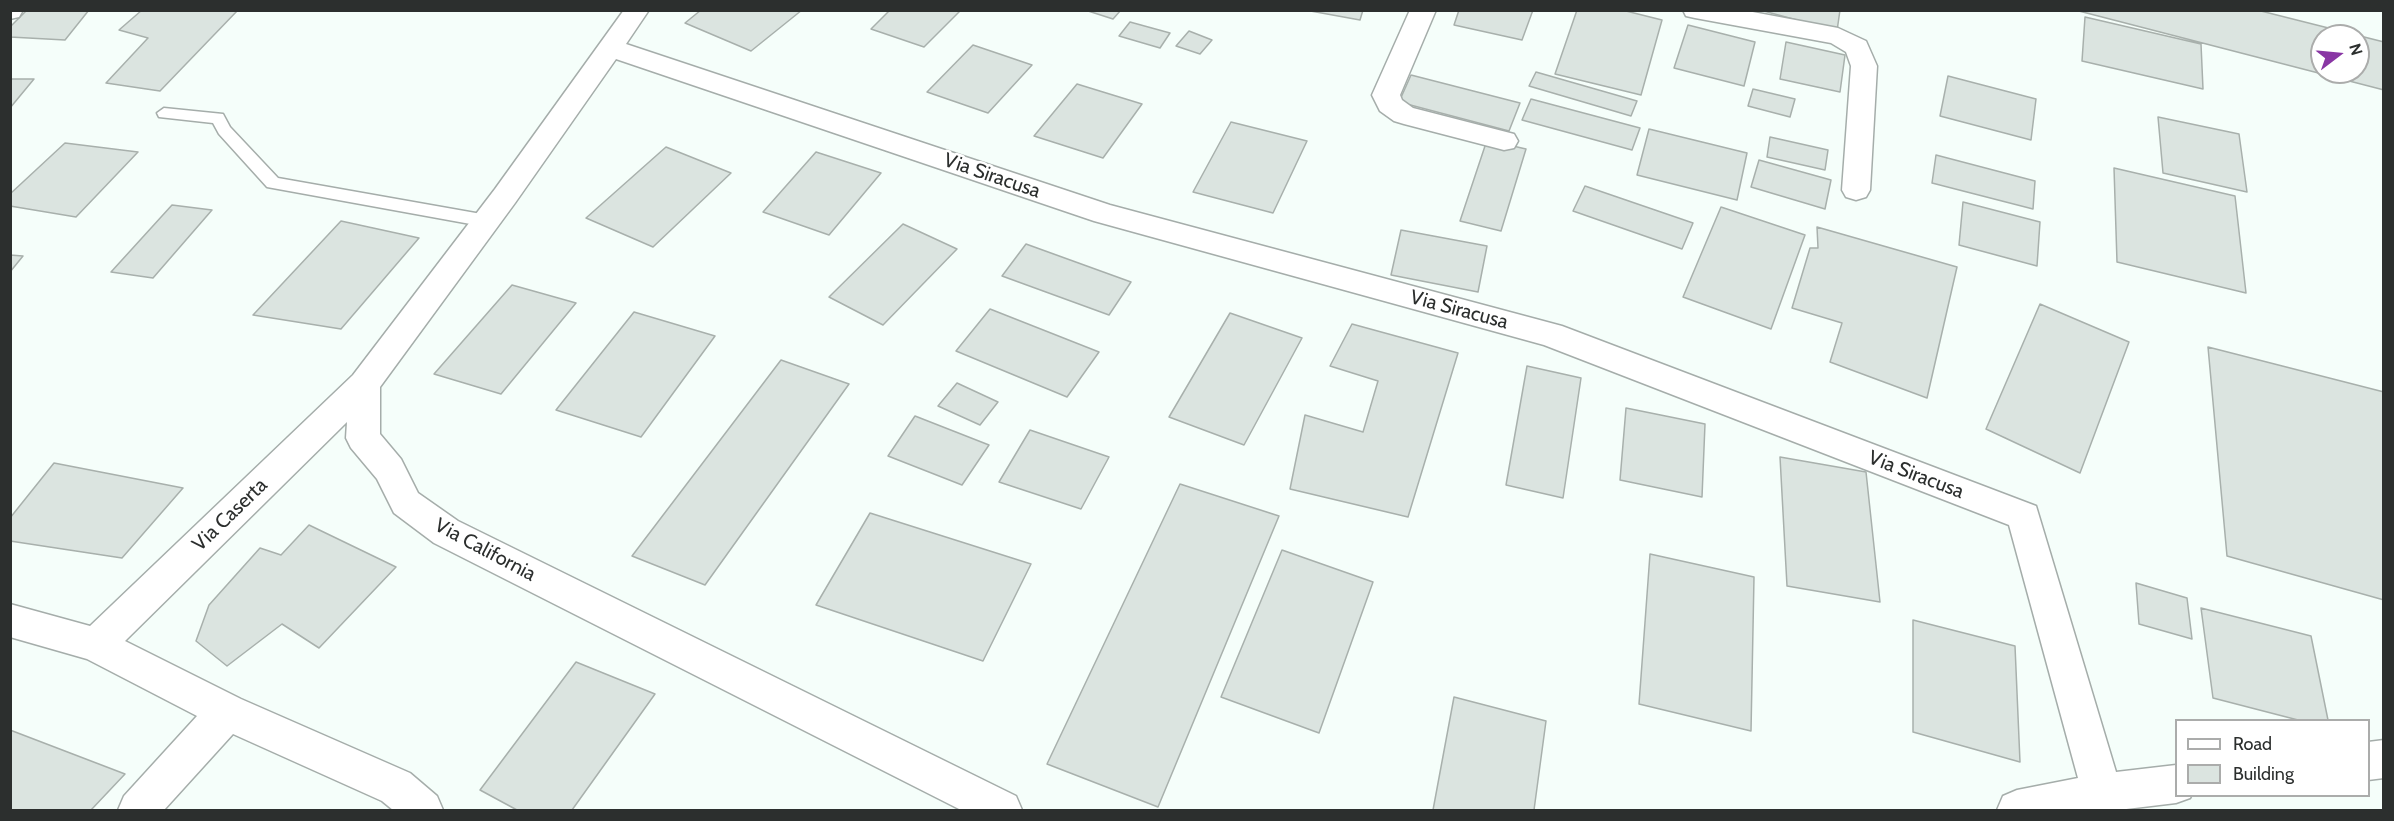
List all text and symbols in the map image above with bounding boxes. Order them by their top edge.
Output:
north arrow [2310,24,2370,84]
text: N [2345,41,2367,58]
street label: Via Siracusa [941,148,1043,204]
street label: Via Siracusa [1407,285,1511,335]
street label: Via Siracusa [1865,446,1967,504]
street label: Via Caserta [188,474,272,556]
street label: Via California [430,513,540,587]
legend [2175,719,2370,797]
text: Road [2233,733,2272,755]
text: Building [2233,763,2294,785]

